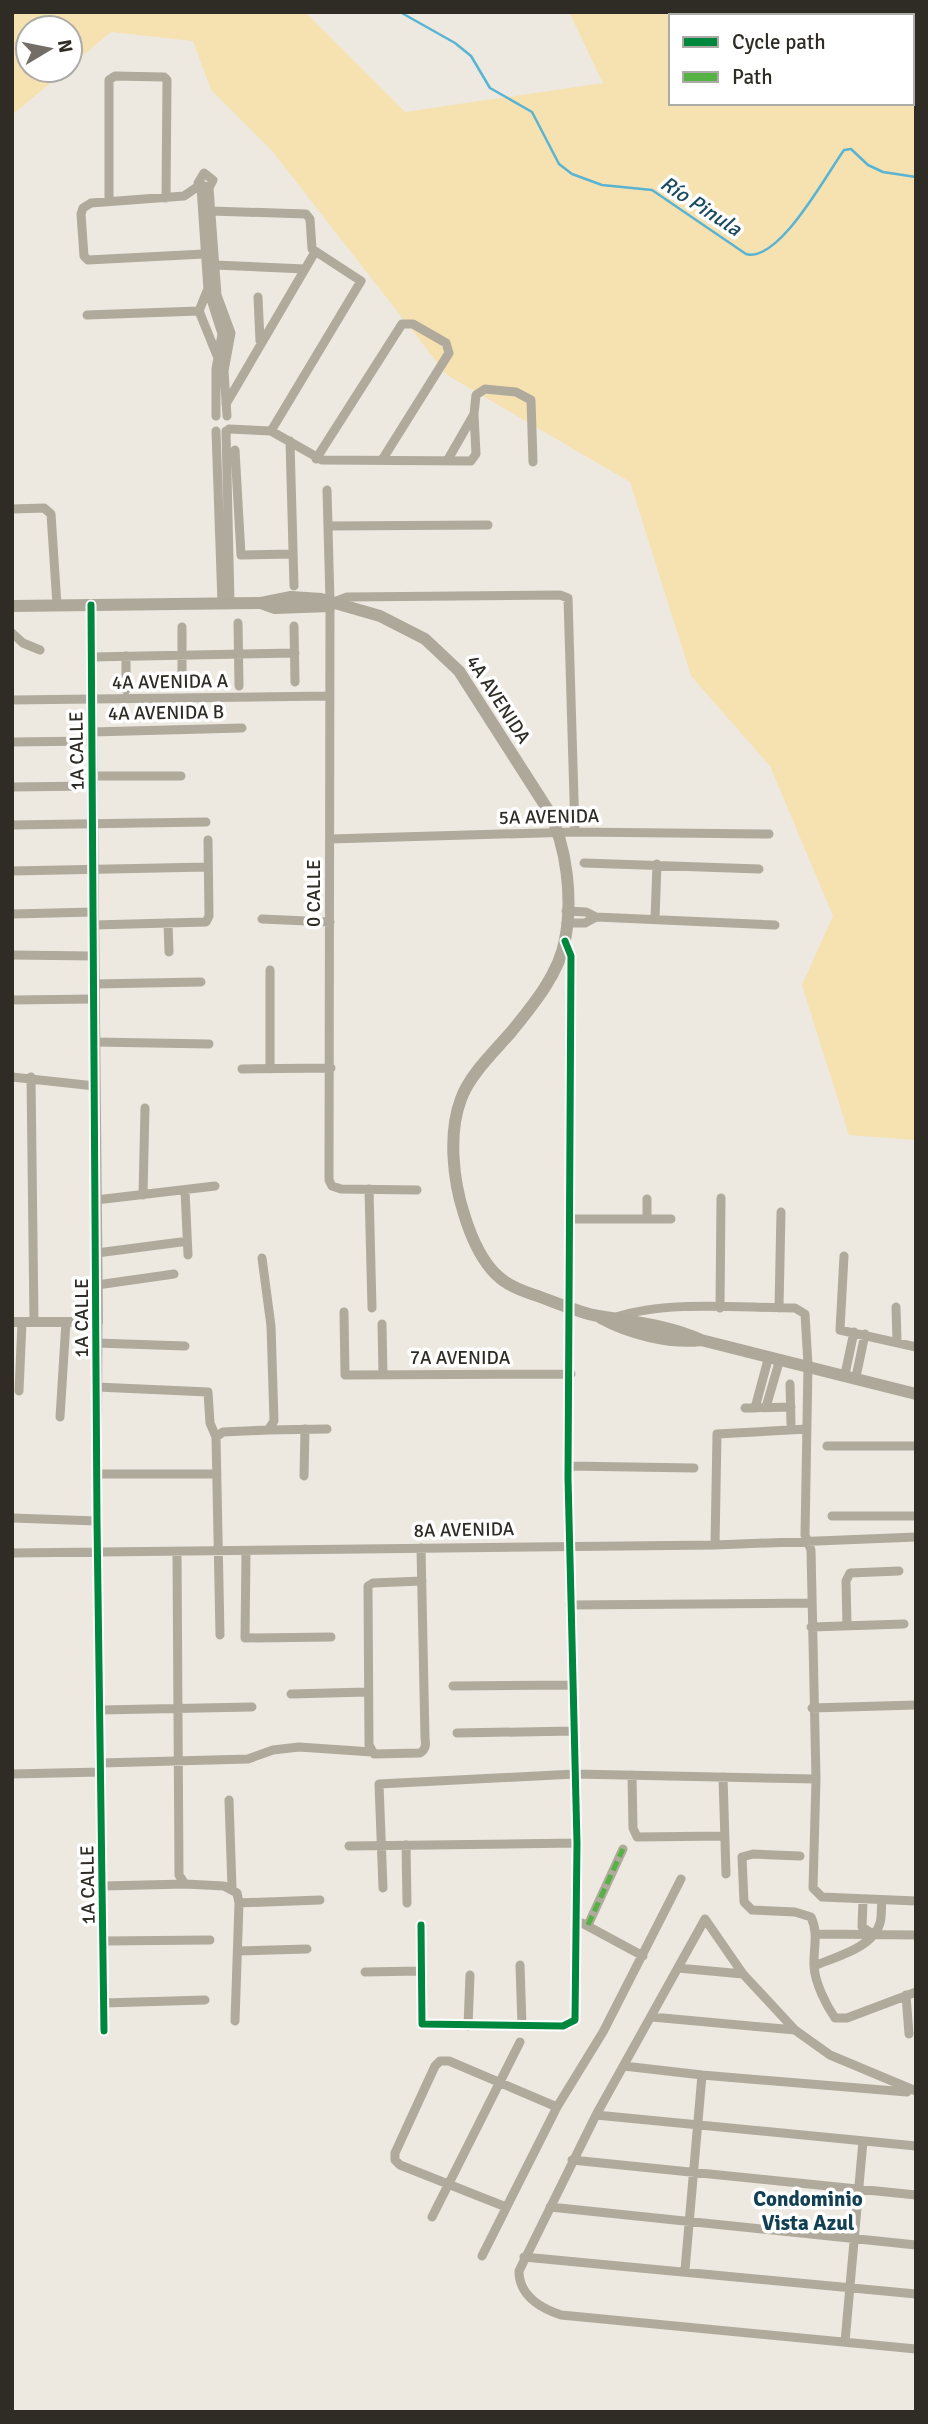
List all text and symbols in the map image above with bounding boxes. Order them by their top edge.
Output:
north arrow [14,14,84,84]
legend [669,14,914,105]
text: Cycle path [732,29,826,55]
text: N [52,38,78,55]
text: Path [732,64,773,90]
water label: Río Pinula [656,170,747,242]
street label: 4A AVENIDA [461,651,536,749]
street label: 4A AVENIDA A [112,669,229,695]
street label: 4A AVENIDA B [108,700,224,726]
street label: 1A CALLE [64,711,90,791]
street label: 5A AVENIDA [499,804,600,830]
street label: 0 CALLE [302,859,326,927]
street label: 1A CALLE [70,1278,94,1358]
street label: 7A AVENIDA [410,1346,511,1370]
street label: 8A AVENIDA [414,1517,515,1543]
street label: 1A CALLE [75,1845,101,1925]
district label: Condominio Vista Azul [753,2186,863,2236]

